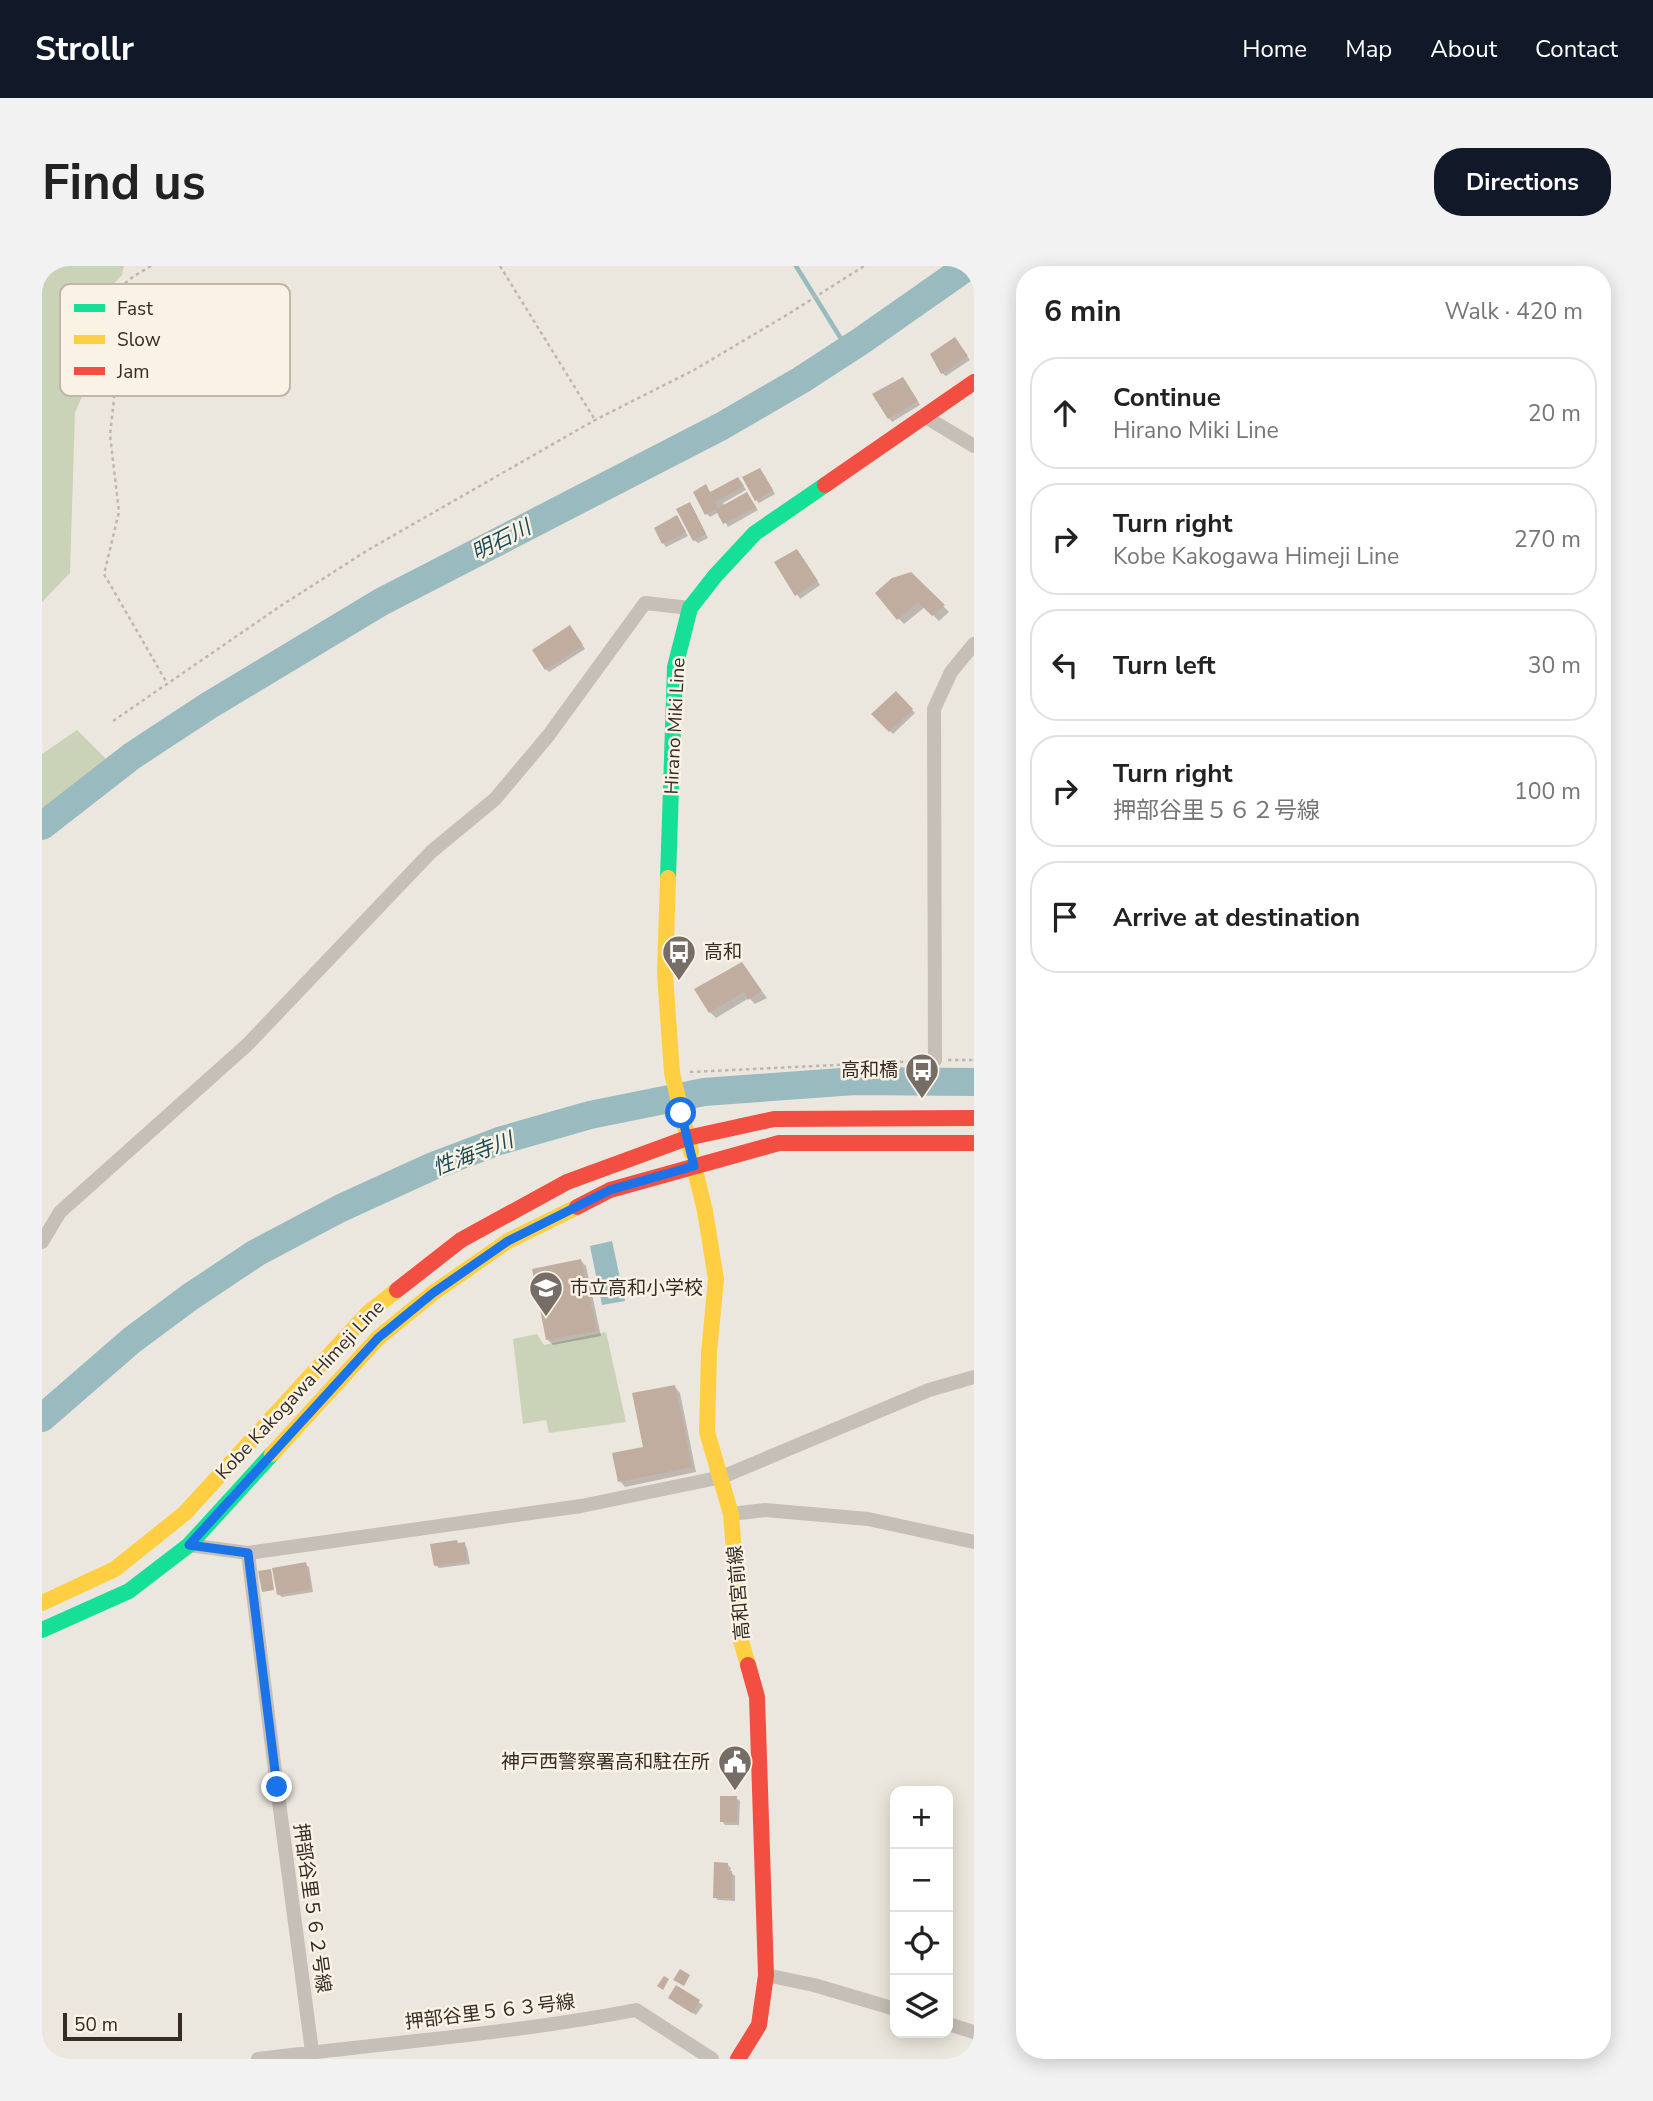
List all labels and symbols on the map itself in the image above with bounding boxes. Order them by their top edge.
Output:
legend [60,284,290,396]
text: Fast [117,296,153,322]
text: Slow [117,327,161,353]
text: Jam [116,359,150,385]
water label: 明石川 [467,512,537,567]
street label: Hirano Miki Line [658,657,692,795]
bus stop icon: 高和 [660,933,698,982]
place label: 高和 [704,939,742,965]
bus stop icon: 高和橋 [903,1051,941,1100]
place label: 高和橋 [841,1057,898,1083]
route start [665,1097,696,1128]
water label: 性海寺川 [429,1125,519,1182]
school or university icon: 市立高和小学校 [527,1269,565,1318]
place label: 市立高和小学校 [570,1275,703,1301]
street label: Kobe Kakogawa Himeji Line [210,1295,390,1485]
street label: 高和宮前線 [722,1545,756,1641]
public building icon: 神戸西警察署高和駐在所 [716,1743,754,1792]
place label: 神戸西警察署高和駐在所 [501,1749,710,1775]
route end [261,1771,292,1802]
street label: 押部谷里５６２号線 [287,1822,337,1994]
street label: 押部谷里５６３号線 [404,1989,576,2035]
scale bar [63,2010,182,2042]

